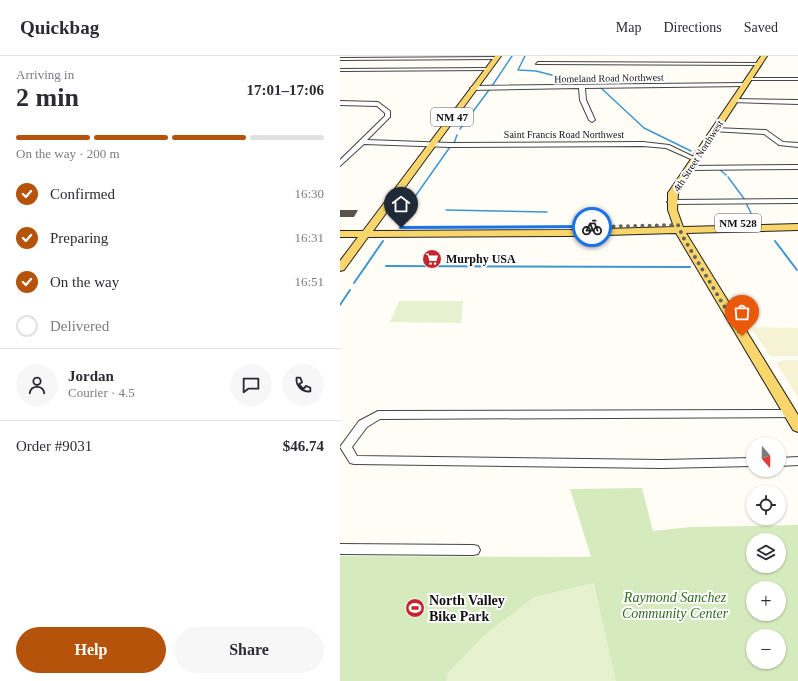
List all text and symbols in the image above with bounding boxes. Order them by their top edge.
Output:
text: Quickbag [20,17,99,38]
text: Map [616,20,641,35]
text: Directions [663,20,722,35]
text: Saved [744,20,778,35]
text: Arriving in [16,67,74,82]
street label: Homeland Road Northwest [554,72,664,84]
text: 17:01–17:06 [247,82,324,98]
text: 2 min [16,83,79,112]
road number: NM 47 [431,108,473,126]
street label: 4th Street Northwest [671,118,725,194]
street label: Saint Francis Road Northwest [504,129,624,140]
text: On the way · 200 m [16,146,120,161]
icon: check [16,183,38,205]
text: Confirmed [50,186,115,202]
text: 16:30 [294,186,324,201]
pin [384,187,418,228]
icon: home [390,193,412,215]
courier [572,207,612,247]
road number: NM 528 [715,214,761,232]
icon: bike [581,216,603,238]
icon: check [16,227,38,249]
text: Preparing [50,230,108,246]
text: 16:31 [294,230,324,245]
supermarket icon: Murphy USA [421,248,443,270]
place label: Murphy USA [446,252,516,266]
icon: check [16,271,38,293]
text: On the way [50,274,119,290]
text: 16:51 [294,274,324,289]
pin [725,295,759,336]
icon: bag [731,301,753,323]
text: Delivered [50,318,109,334]
button: person [16,364,58,406]
button: chat [230,364,272,406]
button: phone [282,364,324,406]
text: Jordan [68,368,114,384]
text: Courier · 4.5 [68,385,135,400]
north arrow [746,437,786,477]
map controls [746,437,786,669]
text: Order #9031 [16,438,92,454]
text: $46.74 [283,438,324,454]
button: locate [746,485,786,525]
button: layers [746,533,786,573]
button: + [746,581,786,621]
park label: Raymond Sanchez Community Center [622,590,729,621]
place label: North Valley Bike Park [429,593,505,624]
sports icon: North Valley Bike Park [404,597,426,619]
button: Help [16,627,166,673]
button: Share [174,627,324,673]
button: − [746,629,786,669]

